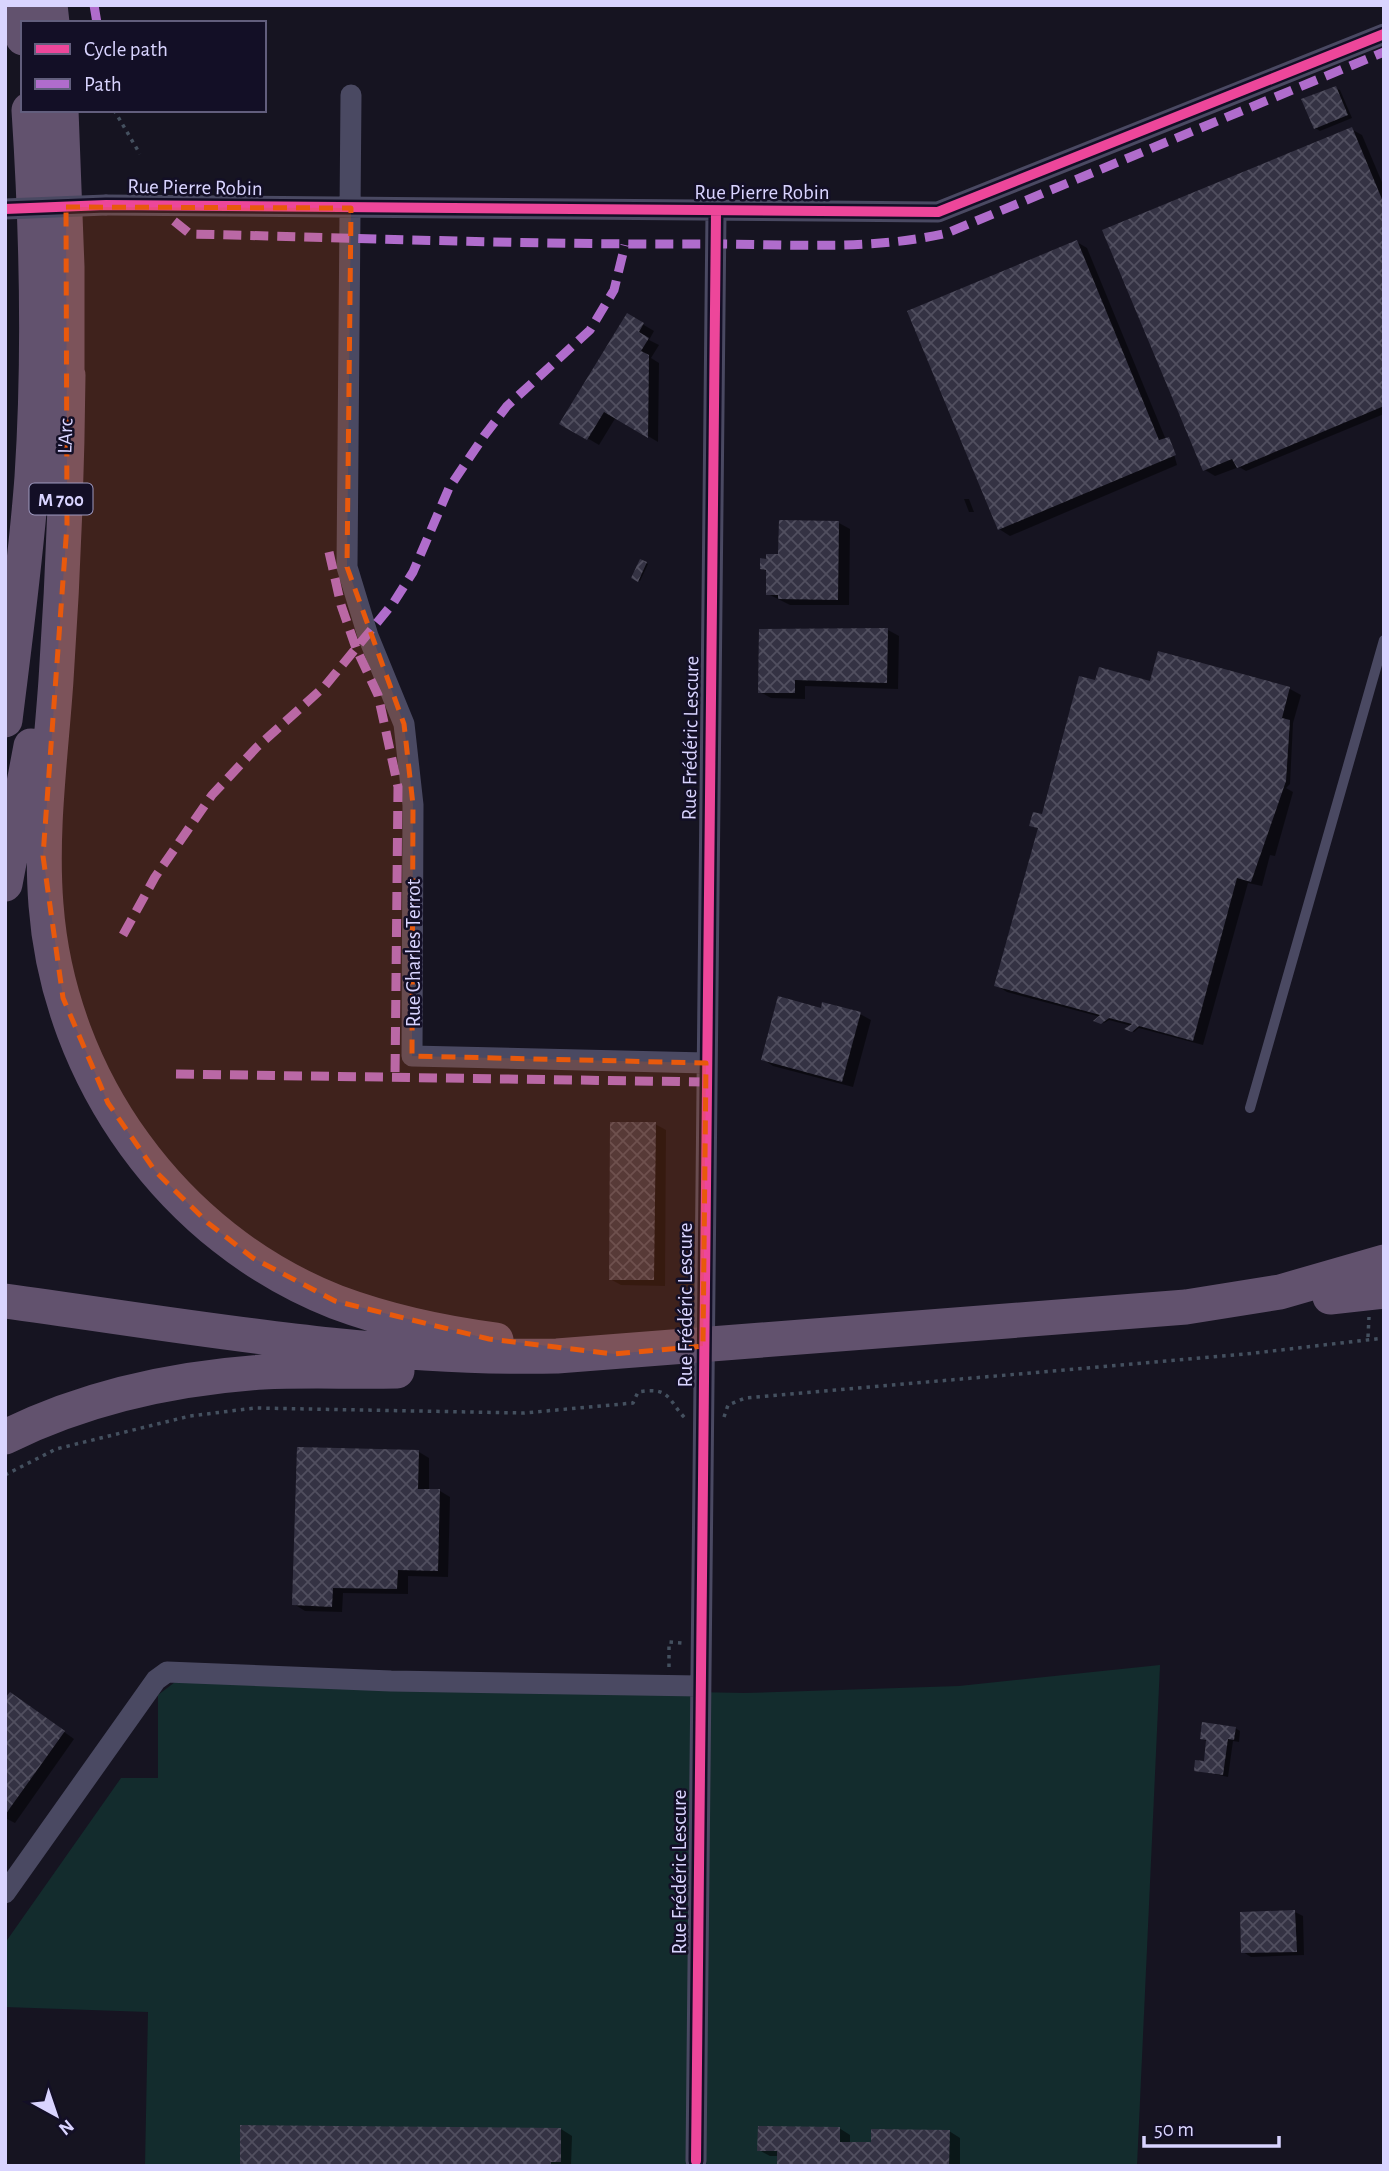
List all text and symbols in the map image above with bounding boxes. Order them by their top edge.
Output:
legend [21,21,266,112]
text: Cycle path [84,39,168,60]
text: Path [84,74,122,95]
street label: Rue Pierre Robin [127,176,263,199]
street label: Rue Pierre Robin [694,182,830,203]
street label: L'Arc [54,418,77,454]
road number: M 700 [29,484,92,514]
street label: Rue Frédéric Lescure [679,655,702,821]
street label: Rue Charles Terrot [403,878,424,1027]
street label: Rue Frédéric Lescure [675,1223,696,1387]
street label: Rue Frédéric Lescure [669,1790,690,1954]
north arrow [21,2080,91,2150]
scale bar [1144,2104,1279,2148]
text: N [55,2115,77,2138]
text: 50 m [1154,2119,1194,2140]

